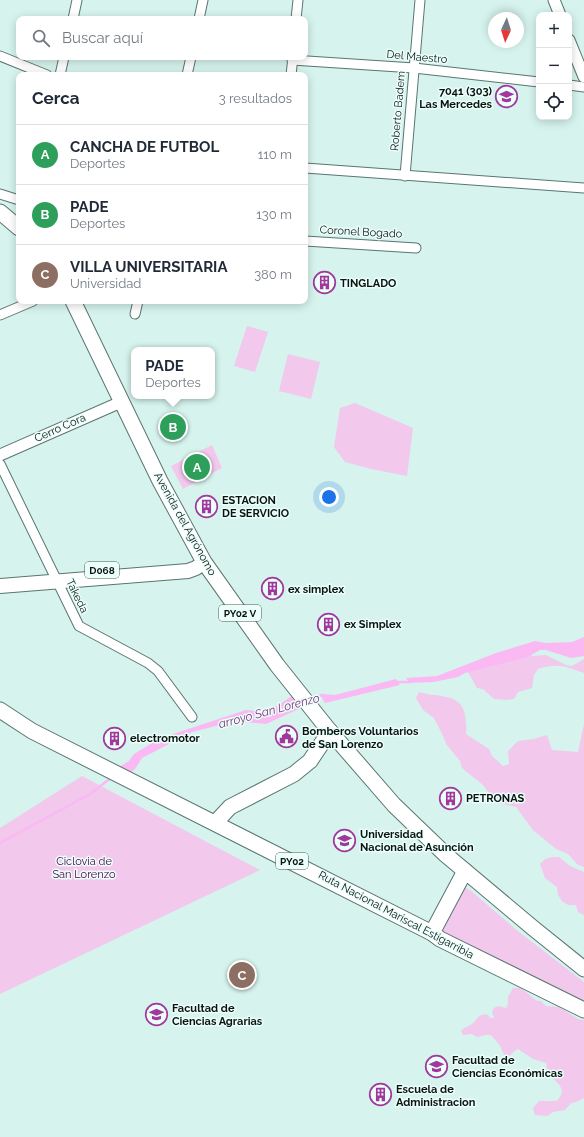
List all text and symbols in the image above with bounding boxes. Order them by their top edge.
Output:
north arrow [488,12,524,48]
map controls [536,12,572,120]
button: + [536,12,572,48]
search box [16,16,308,60]
icon: search [30,27,52,49]
text: Buscar aquí [62,29,143,47]
street label: Del Maestro [386,48,448,66]
button: − [536,48,572,84]
street label: Roberto Badem [388,70,408,152]
school or university icon: 7041 (303) Las Mercedes [494,84,520,110]
button: locate [536,84,572,120]
place label: 7041 (303) Las Mercedes [419,85,493,111]
text: Cerca [32,88,80,108]
text: 3 resultados [219,91,292,106]
text: CANCHA DE FUTBOL [70,138,219,156]
text: A [41,147,49,162]
text: 110 m [258,147,292,162]
text: Deportes [70,156,125,171]
text: PADE [70,198,108,216]
text: B [41,207,49,222]
text: 130 m [256,207,292,222]
text: Deportes [70,216,125,231]
street label: Coronel Bogado [319,223,403,241]
text: VILLA UNIVERSITARIA [70,258,228,276]
text: C [41,267,49,282]
text: 380 m [254,267,292,282]
building icon: TINGLADO [311,270,337,296]
text: Universidad [70,276,141,291]
place label: TINGLADO [340,277,396,290]
popup [131,347,215,399]
text: PADE [145,357,184,375]
text: Deportes [145,375,201,390]
street label: Cerro Cora [32,411,88,445]
pin: B [160,412,186,442]
pin: A [184,452,210,482]
street label: Avenida del Agrónomo [151,470,219,578]
your location [319,487,339,507]
building icon: ESTACION DE SERVICIO [194,493,220,519]
place label: ESTACION DE SERVICIO [222,494,289,520]
road number: D068 [85,562,119,578]
building icon: ex simplex [259,576,285,602]
street label: Takeda [63,577,91,615]
place label: ex simplex [288,583,344,596]
road number: PY02 V [219,605,261,621]
building icon: ex Simplex [315,611,341,637]
place label: ex Simplex [344,618,401,631]
water label: arroyo San Lorenzo [217,691,321,731]
public building icon: Bomberos Voluntarios de San Lorenzo [274,724,300,750]
building icon: electromotor [102,725,128,751]
place label: Bomberos Voluntarios de San Lorenzo [302,725,419,751]
place label: electromotor [130,732,201,745]
building icon: PETRONAS [437,785,463,811]
place label: PETRONAS [466,792,525,805]
school or university icon: Universidad Nacional de Asunción [331,827,357,853]
place label: Universidad Nacional de Asunción [360,828,474,854]
road number: PY02 [276,853,308,869]
park label: Ciclovia de San Lorenzo [52,855,116,881]
street label: Ruta Nacional Mariscal Estigarribia [316,868,476,962]
pin: C [229,960,255,990]
school or university icon: Facultad de Ciencias Agrarias [143,1001,169,1027]
place label: Facultad de Ciencias Agrarias [172,1002,263,1028]
school or university icon: Facultad de Ciencias Económicas [424,1053,450,1079]
place label: Facultad de Ciencias Económicas [452,1054,563,1080]
building icon: Escuela de Administracion [368,1082,394,1108]
place label: Escuela de Administracion [396,1083,476,1109]

